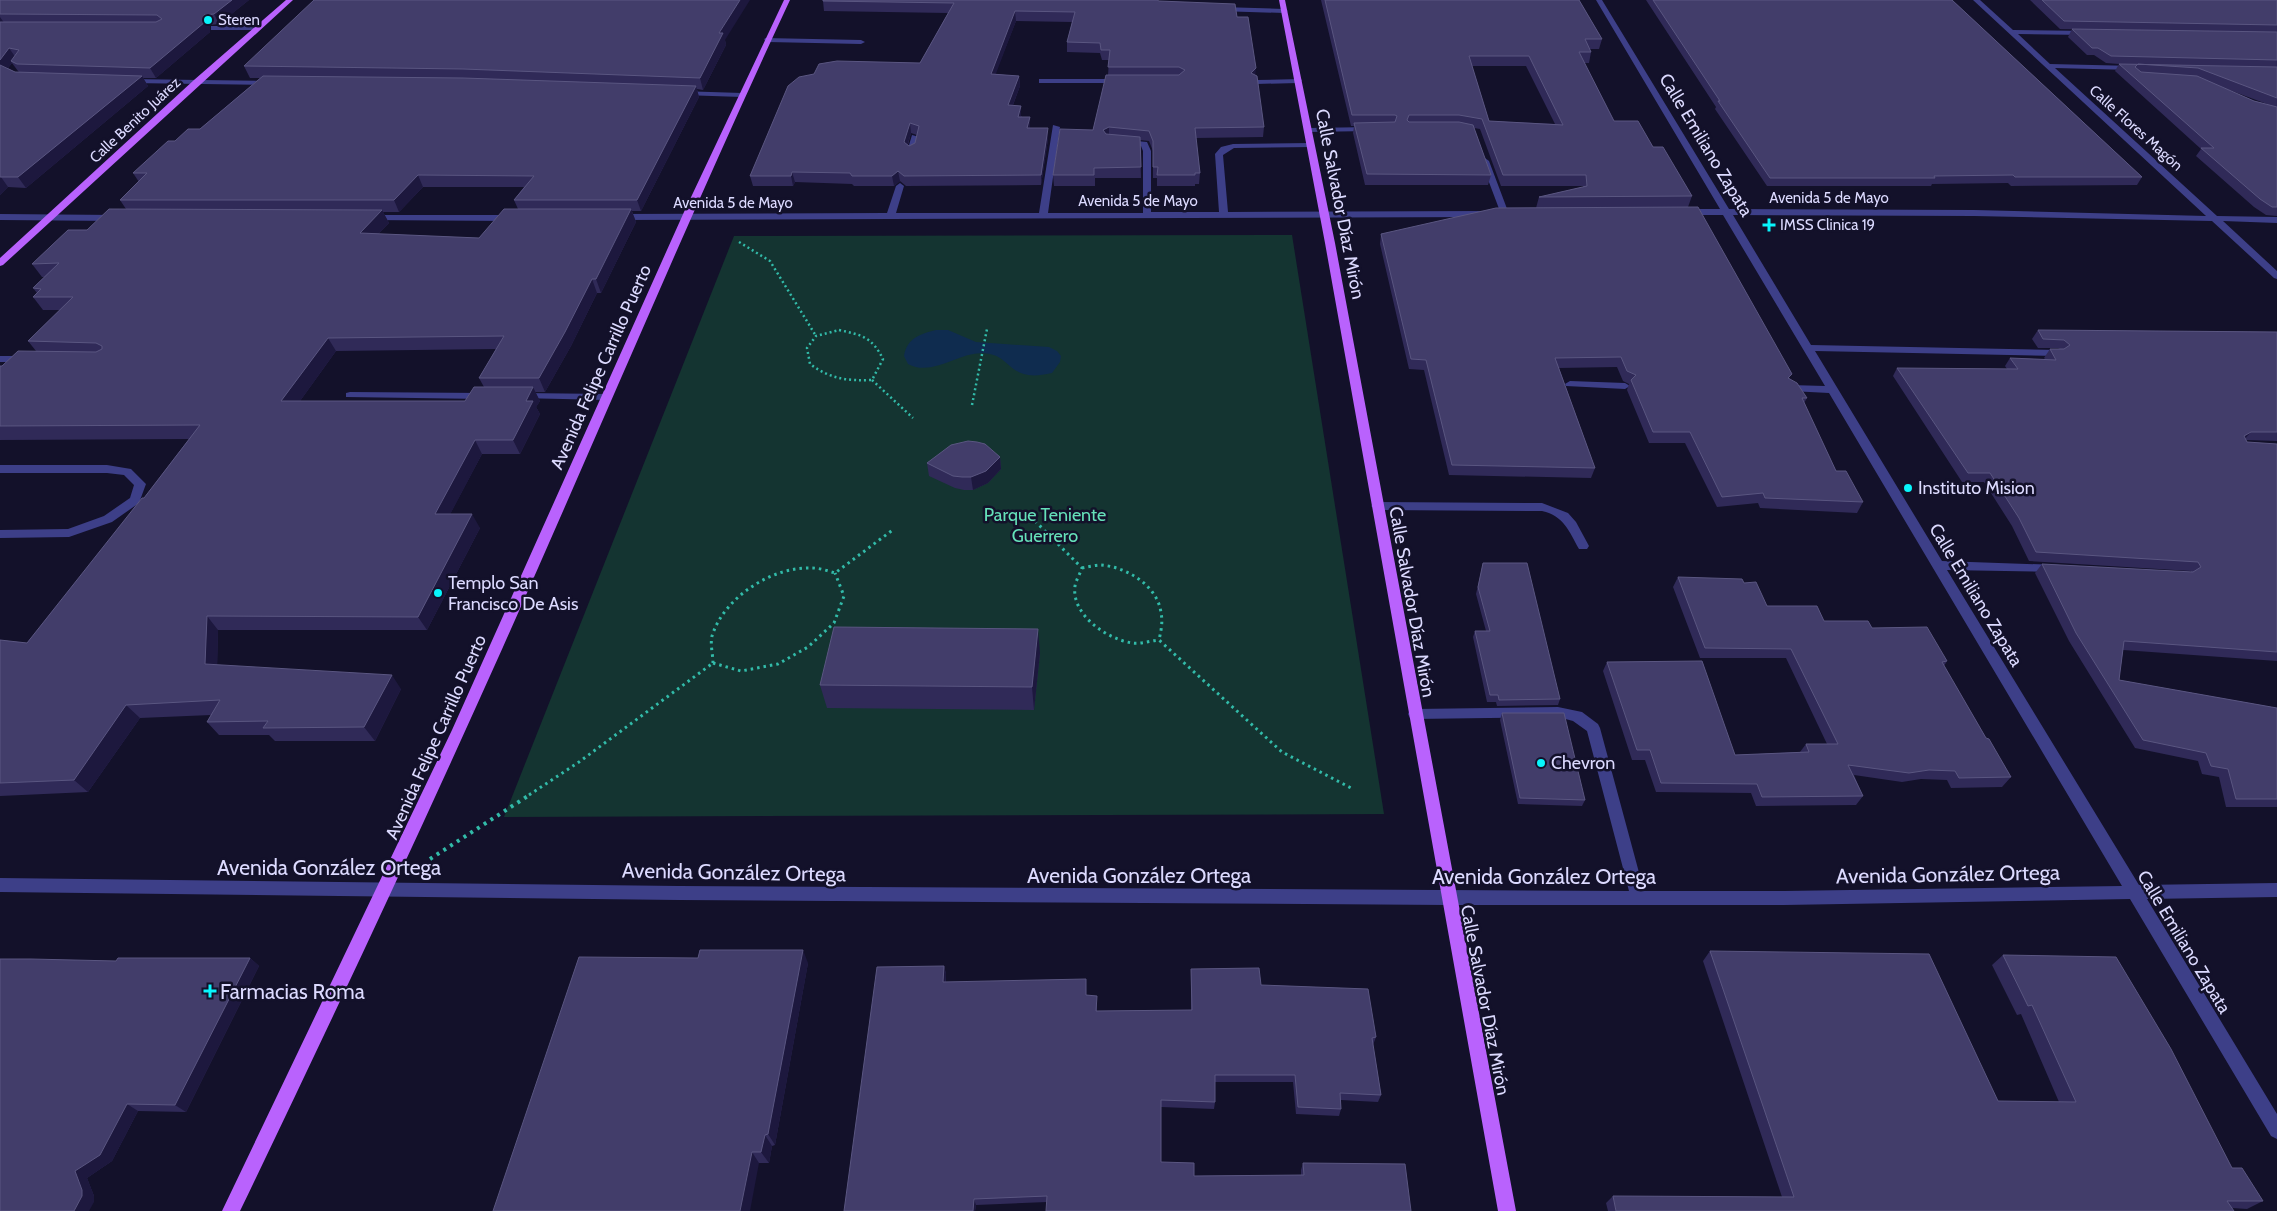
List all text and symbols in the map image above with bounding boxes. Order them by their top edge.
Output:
place label: Steren [218,11,260,29]
marker: Steren [202,14,214,26]
street label: Calle Emiliano Zapata [1655,69,1758,221]
street label: Calle Benito Juárez [86,73,184,167]
street label: Calle Flores Magón [2086,81,2186,175]
street label: Calle Salvador Díaz Mirón [1311,107,1369,301]
street label: Avenida 5 de Mayo [1769,189,1889,207]
street label: Avenida 5 de Mayo [1078,192,1198,210]
street label: Avenida 5 de Mayo [673,194,793,212]
place label: IMSS Clinica 19 [1780,216,1875,234]
marker: IMSS Clinica 19 [1762,218,1776,232]
street label: Avenida Felipe Carrillo Puerto [546,261,656,473]
place label: Instituto Mision [1918,477,2035,499]
marker: Instituto Mision [1902,482,1914,494]
park label: Parque Teniente Guerrero [984,504,1106,547]
street label: Calle Salvador Díaz Mirón [1384,505,1440,699]
street label: Calle Emiliano Zapata [1925,519,2028,671]
place label: Templo San Francisco De Asis [448,572,578,615]
marker: Templo San Francisco De Asis [432,587,444,599]
street label: Avenida Felipe Carrillo Puerto [381,631,491,843]
place label: Chevron [1551,752,1615,774]
marker: Chevron [1535,757,1547,769]
street label: Avenida González Ortega [217,855,441,880]
street label: Avenida González Ortega [622,858,846,886]
street label: Avenida González Ortega [1836,860,2060,888]
street label: Avenida González Ortega [1027,863,1251,888]
street label: Avenida González Ortega [1432,864,1656,889]
street label: Calle Emiliano Zapata [2133,866,2236,1018]
street label: Calle Salvador Díaz Mirón [1456,903,1514,1097]
place label: Farmacias Roma [220,979,365,1004]
marker: Farmacias Roma [204,985,216,997]

